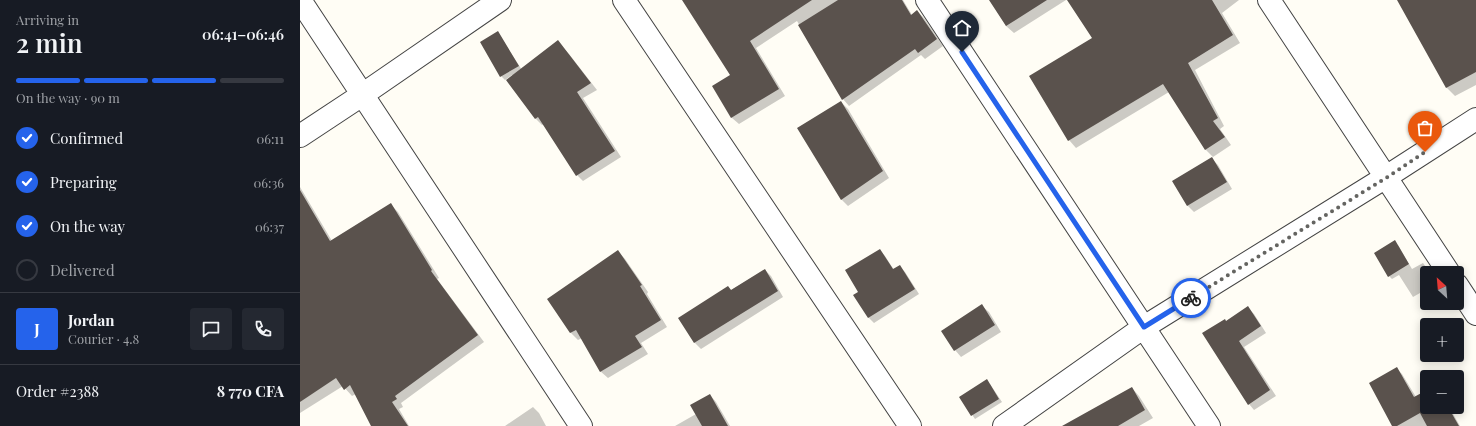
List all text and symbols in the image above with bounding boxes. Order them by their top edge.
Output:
text: Arriving in [16,11,79,28]
pin [945,11,979,52]
icon: home [951,17,973,39]
text: 06:41–06:46 [202,24,284,44]
text: 2 min [16,25,82,60]
text: On the way · 90 m [16,89,120,106]
pin [1408,111,1442,152]
icon: bag [1414,117,1436,139]
icon: check [16,127,38,149]
text: Confirmed [50,128,123,148]
text: 06:11 [256,130,284,147]
icon: check [16,171,38,193]
text: Preparing [50,172,117,192]
text: 06:36 [253,174,284,191]
icon: check [16,215,38,237]
text: On the way [50,216,125,236]
text: 06:37 [255,218,284,235]
text: Delivered [50,260,115,280]
north arrow [1420,266,1464,310]
map controls [1420,266,1464,414]
courier [1171,278,1211,318]
icon: bike [1180,287,1202,309]
button: chat [190,308,232,350]
button: phone [242,308,284,350]
text: Jordan [68,310,114,330]
button: + [1420,318,1464,362]
text: J [34,319,40,339]
text: Courier · 4.8 [68,330,139,347]
button: − [1420,370,1464,414]
text: Order #2388 [16,381,99,401]
text: 8 770 CFA [217,381,284,401]

